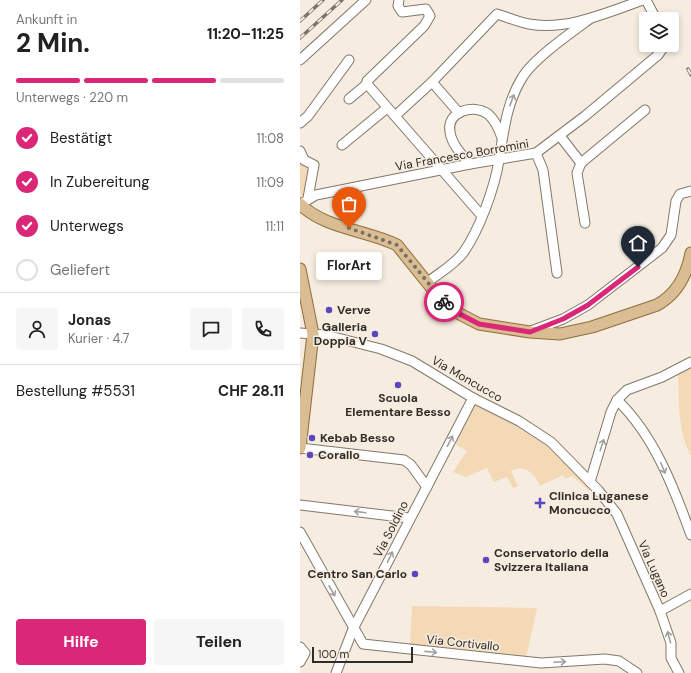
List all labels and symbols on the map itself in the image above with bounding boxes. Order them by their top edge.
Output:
one-way arrow [508,94,516,106]
street label: Via Francesco Borromini [394,135,530,175]
pin [332,187,366,228]
pin [621,226,655,267]
callout: FlorArt [316,252,382,280]
courier [424,282,464,322]
place label: Verve [337,302,371,318]
marker: Verve [324,305,334,315]
place label: Galleria Doppia V [314,319,368,349]
marker: Galleria Doppia V [370,329,380,339]
street label: Via Moncucco [429,352,505,406]
marker: Scuola Elementare Besso [393,380,403,390]
place label: Scuola Elementare Besso [345,390,451,420]
place label: Kebab Besso [320,430,395,446]
marker: Kebab Besso [307,433,317,443]
one-way arrow [447,436,454,448]
one-way arrow [599,439,606,452]
place label: Corallo [318,447,360,463]
marker: Corallo [305,450,315,460]
one-way arrow [660,462,667,474]
place label: Clinica Luganese Moncucco [549,488,649,518]
marker: Clinica Luganese Moncucco [534,497,546,509]
street label: Via Soldino [370,498,412,560]
one-way arrow [354,508,367,516]
street label: Via Lugano [634,538,674,600]
place label: Conservatorio della Svizzera Italiana [494,545,609,575]
one-way arrow [387,551,395,563]
marker: Conservatorio della Svizzera Italiana [481,555,491,565]
place label: Centro San Carlo [308,566,407,582]
marker: Centro San Carlo [410,569,420,579]
one-way arrow [329,584,337,596]
one-way arrow [665,630,672,643]
street label: Via Cortivallo [426,631,500,655]
scale bar [312,645,413,664]
one-way arrow [424,648,437,655]
one-way arrow [553,659,566,666]

